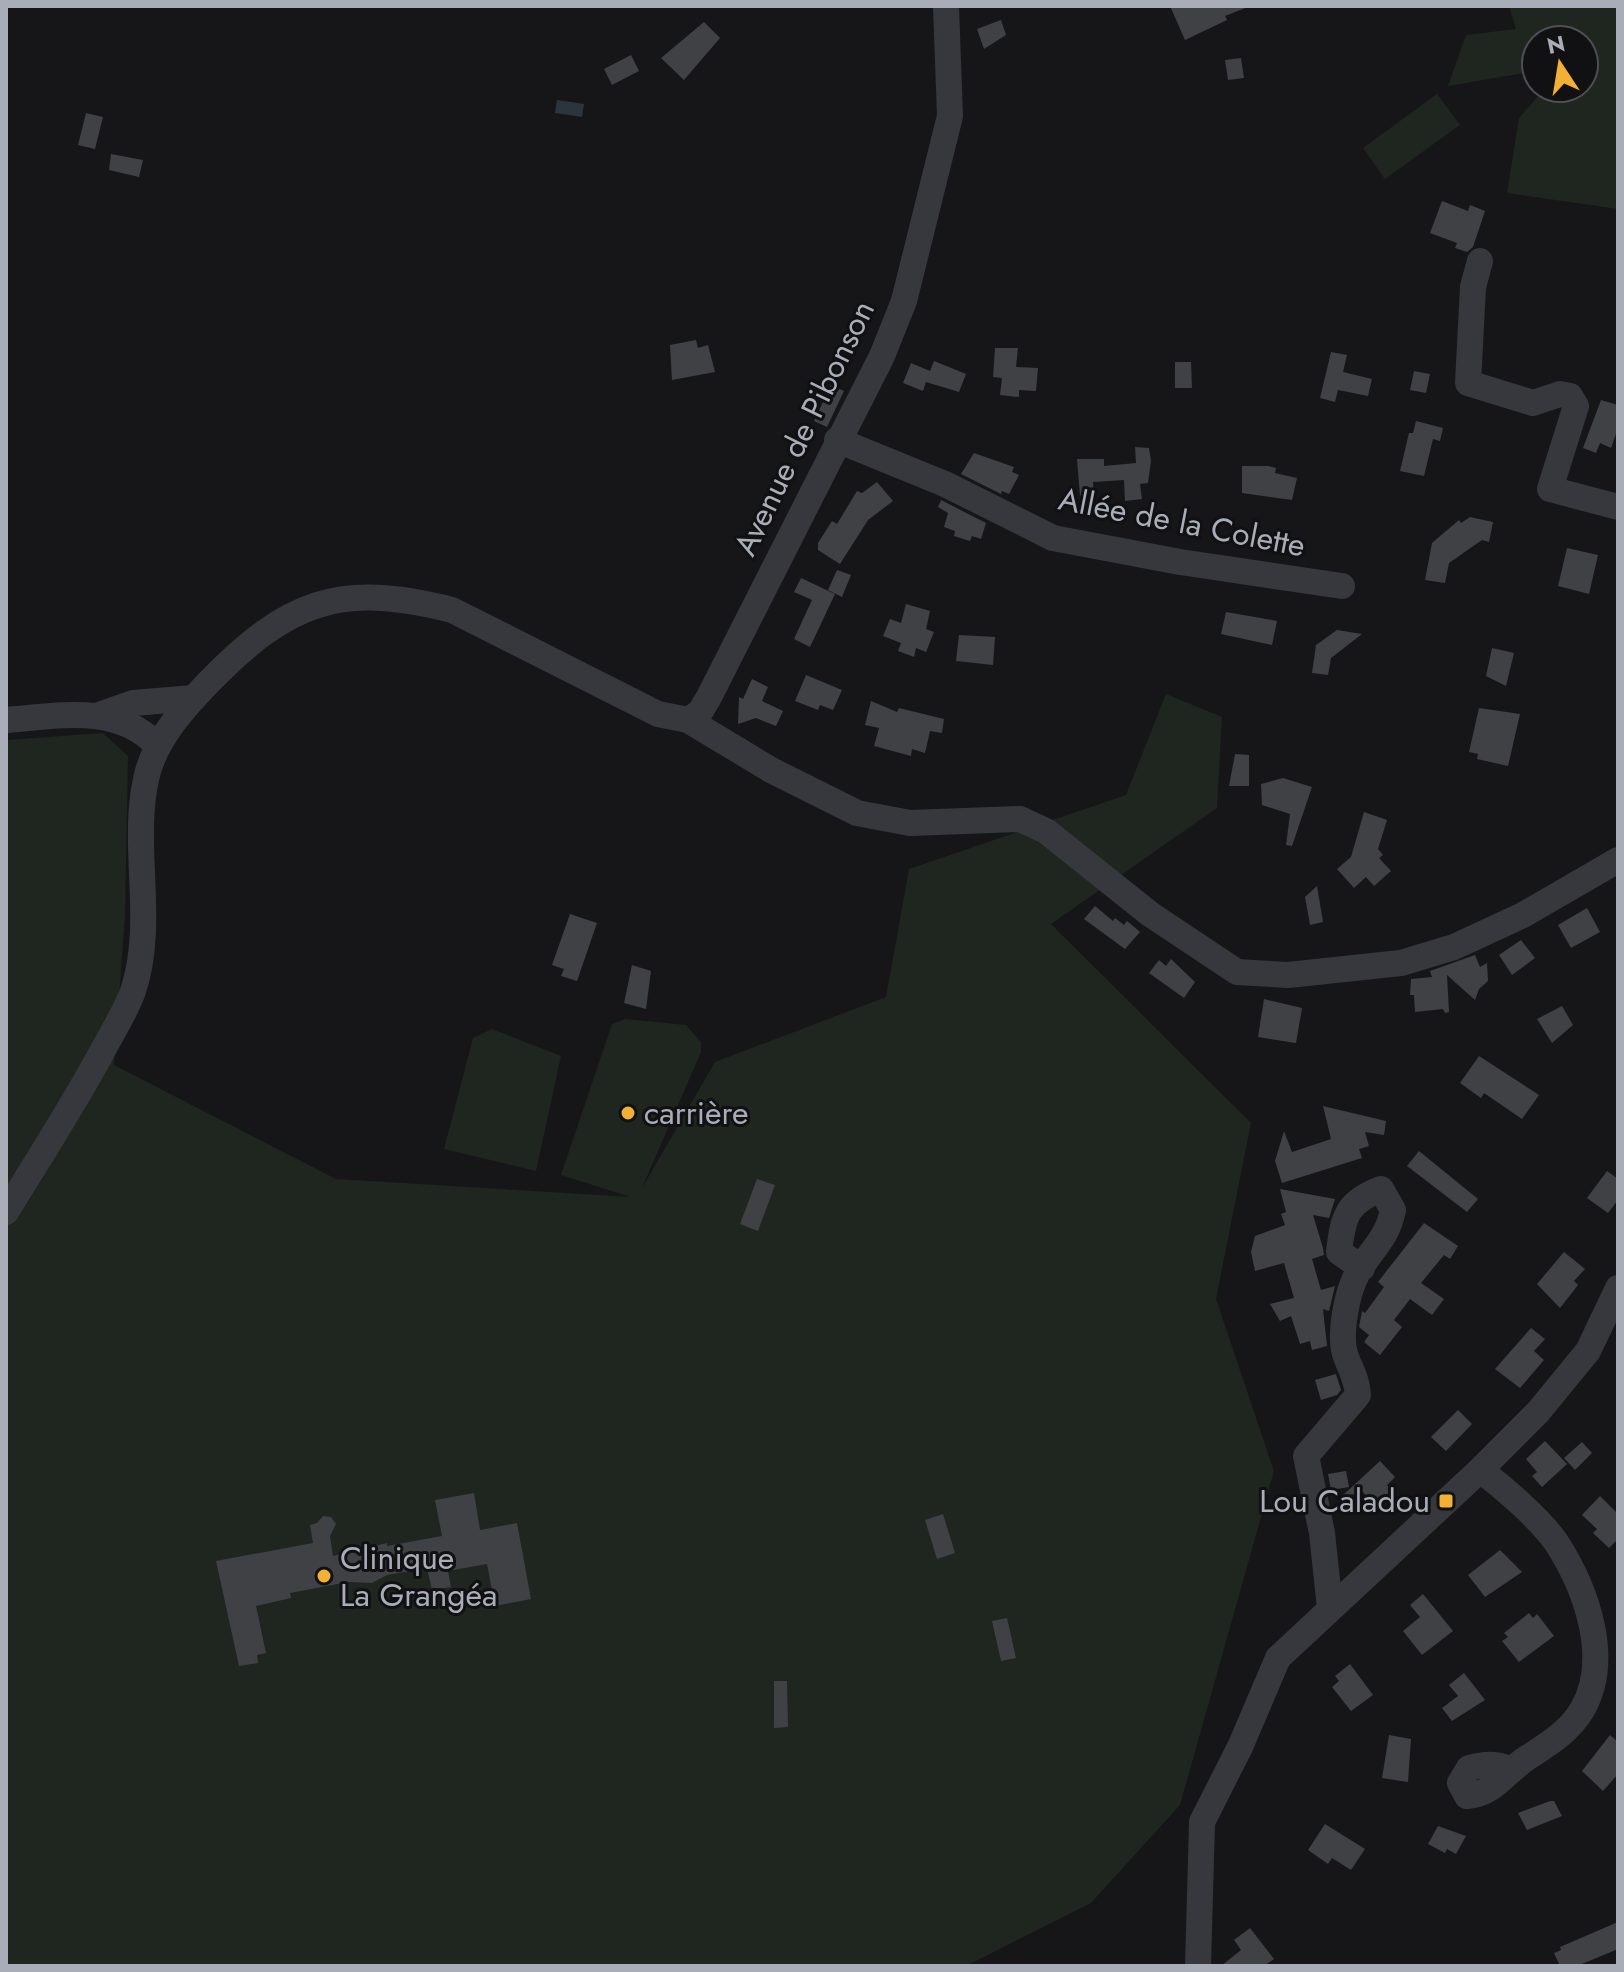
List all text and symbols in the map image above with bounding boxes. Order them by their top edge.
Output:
north arrow [1520,24,1600,104]
text: N [1544,27,1568,62]
street label: Avenue de Pibonson [722,292,886,564]
street label: Allée de la Colette [1055,476,1309,568]
place label: carrière [644,1090,748,1136]
marker: carrière [619,1104,637,1122]
place label: Lou Caladou [1259,1478,1430,1524]
marker: Lou Caladou [1437,1492,1455,1510]
place label: Clinique La Grangéa [340,1535,497,1618]
marker: Clinique La Grangéa [315,1567,333,1585]

